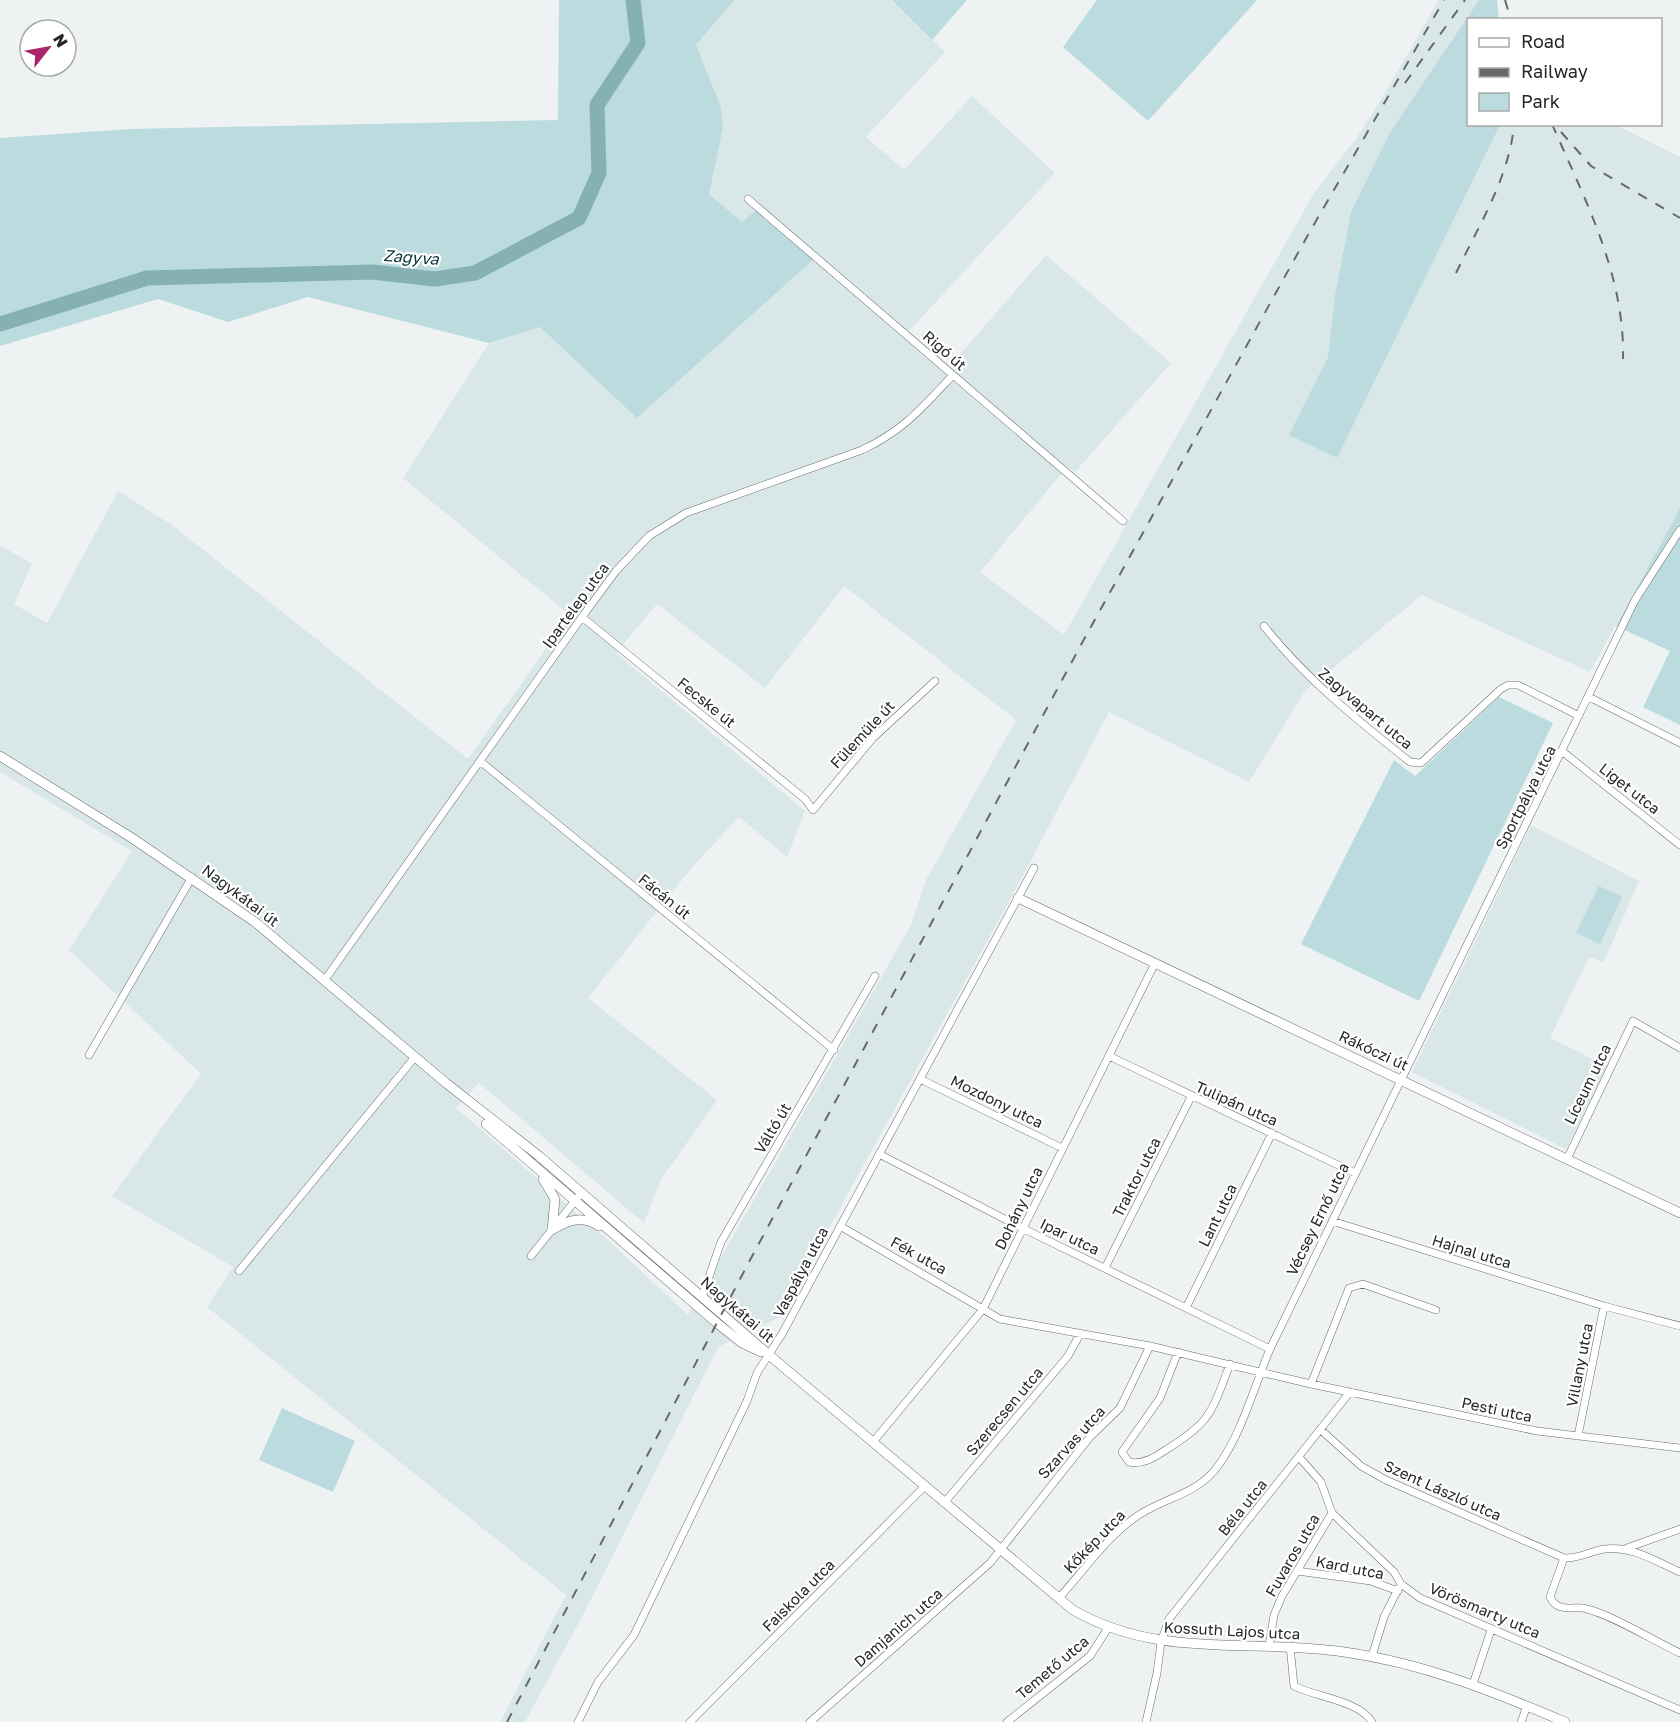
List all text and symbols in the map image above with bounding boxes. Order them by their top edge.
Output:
north arrow [18,18,78,78]
legend [1467,18,1662,126]
text: N [49,30,73,51]
text: Road [1521,30,1565,52]
text: Railway [1521,60,1588,82]
text: Park [1521,90,1560,112]
water label: Zagyva [383,245,440,269]
street label: Rigó út [920,326,970,374]
street label: Ipartelep utca [538,559,612,651]
street label: Zagyvapart utca [1315,663,1417,753]
street label: Fecske út [674,673,740,731]
street label: Fülemüle út [826,696,898,772]
street label: Sportpálya utca [1491,742,1559,852]
street label: Liget utca [1596,759,1664,817]
street label: Nagykátai út [199,860,283,930]
street label: Fácán út [635,870,695,922]
street label: Rákóczi út [1336,1026,1412,1074]
street label: Líceum utca [1560,1041,1614,1127]
street label: Mozdony utca [948,1071,1046,1131]
street label: Tulipán utca [1193,1077,1281,1129]
street label: Váltó út [750,1099,794,1157]
street label: Traktor utca [1108,1134,1164,1220]
street label: Vécsey Ernő utca [1282,1160,1352,1278]
street label: Dohány utca [990,1164,1046,1252]
street label: Lant utca [1194,1181,1240,1249]
street label: Ipar utca [1037,1214,1103,1258]
street label: Vaspálya utca [769,1224,831,1320]
street label: Hajnal utca [1430,1230,1514,1272]
street label: Fék utca [888,1232,950,1278]
street label: Nagykátai út [698,1272,778,1346]
street label: Villany utca [1562,1322,1596,1408]
street label: Szerecsen utca [962,1363,1046,1459]
street label: Pesti utca [1460,1393,1534,1425]
street label: Szarvas utca [1034,1402,1108,1482]
street label: Szent László utca [1382,1456,1504,1524]
street label: Béla utca [1214,1475,1270,1539]
street label: Kőkép utca [1060,1506,1128,1576]
street label: Fuvaros utca [1261,1510,1323,1600]
street label: Kard utca [1314,1552,1386,1582]
street label: Faiskola utca [758,1555,838,1635]
street label: Vörösmarty utca [1427,1578,1543,1642]
street label: Damjanich utca [850,1584,946,1670]
street label: Kossuth Lajos utca [1163,1617,1301,1643]
street label: Temető utca [1012,1631,1092,1703]

